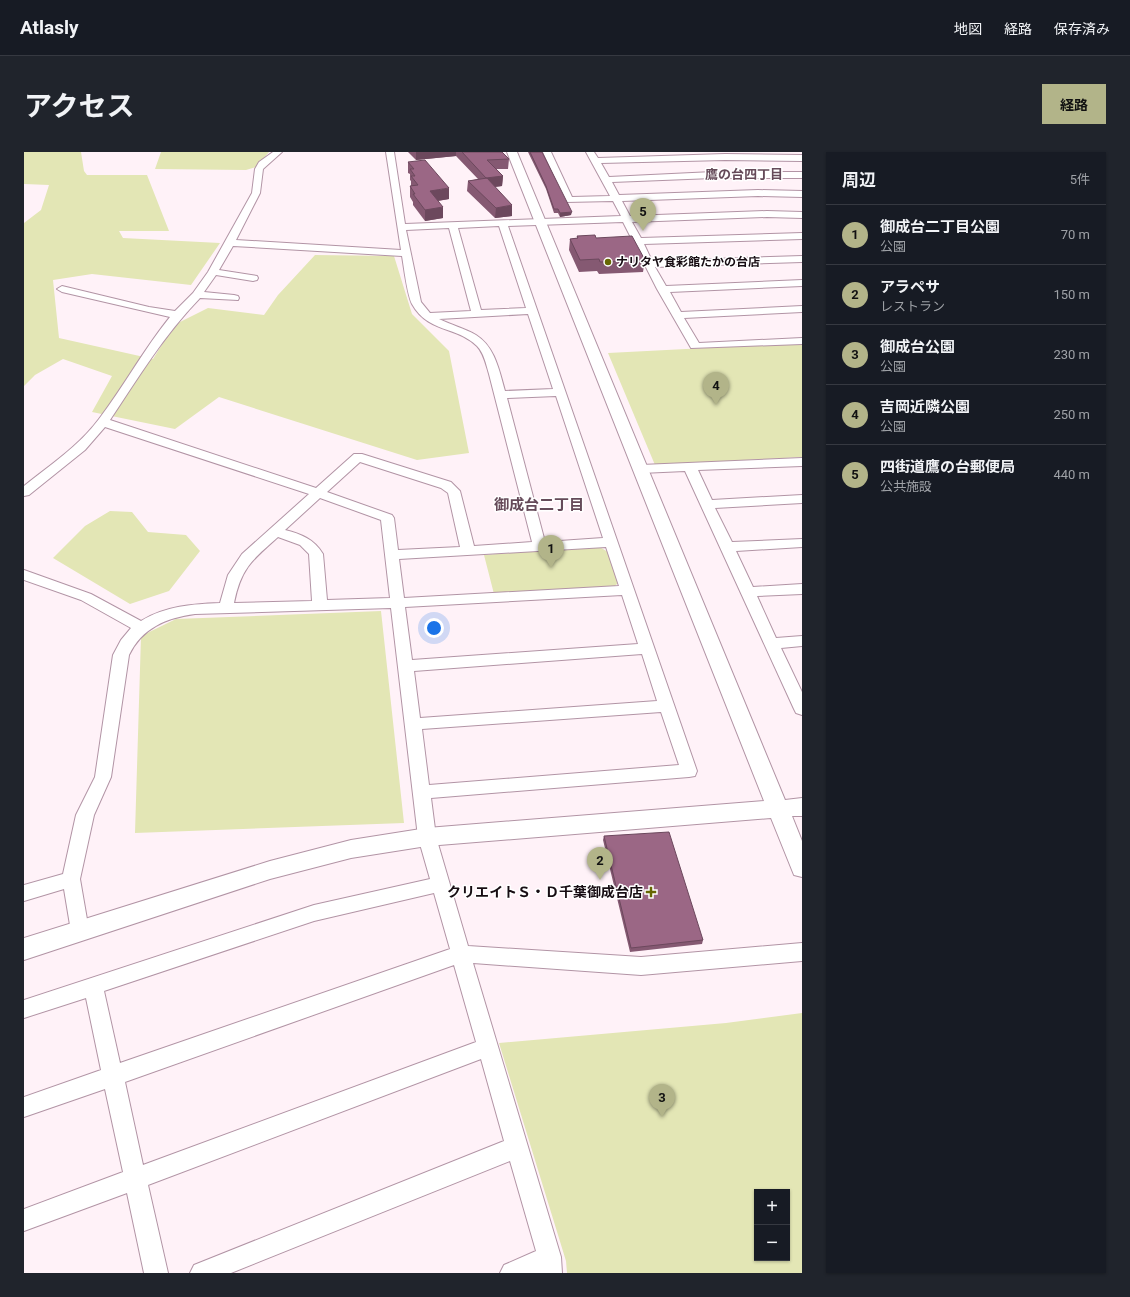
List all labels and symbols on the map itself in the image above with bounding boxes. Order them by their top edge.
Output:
district label: 鷹の台四丁目 [705,167,783,182]
pin: 5 [630,198,656,231]
place label: ナリタヤ食彩館たかの台店 [616,255,760,269]
marker: ナリタヤ食彩館たかの台店 [603,257,613,267]
pin: 4 [703,372,729,405]
district label: 御成台二丁目 [494,496,584,514]
pin: 1 [538,535,564,568]
your location [424,618,444,638]
pin: 2 [587,847,613,880]
place label: クリエイトＳ・Ｄ千葉御成台店 [447,884,643,900]
marker: クリエイトＳ・Ｄ千葉御成台店 [646,887,656,897]
pin: 3 [649,1084,675,1117]

